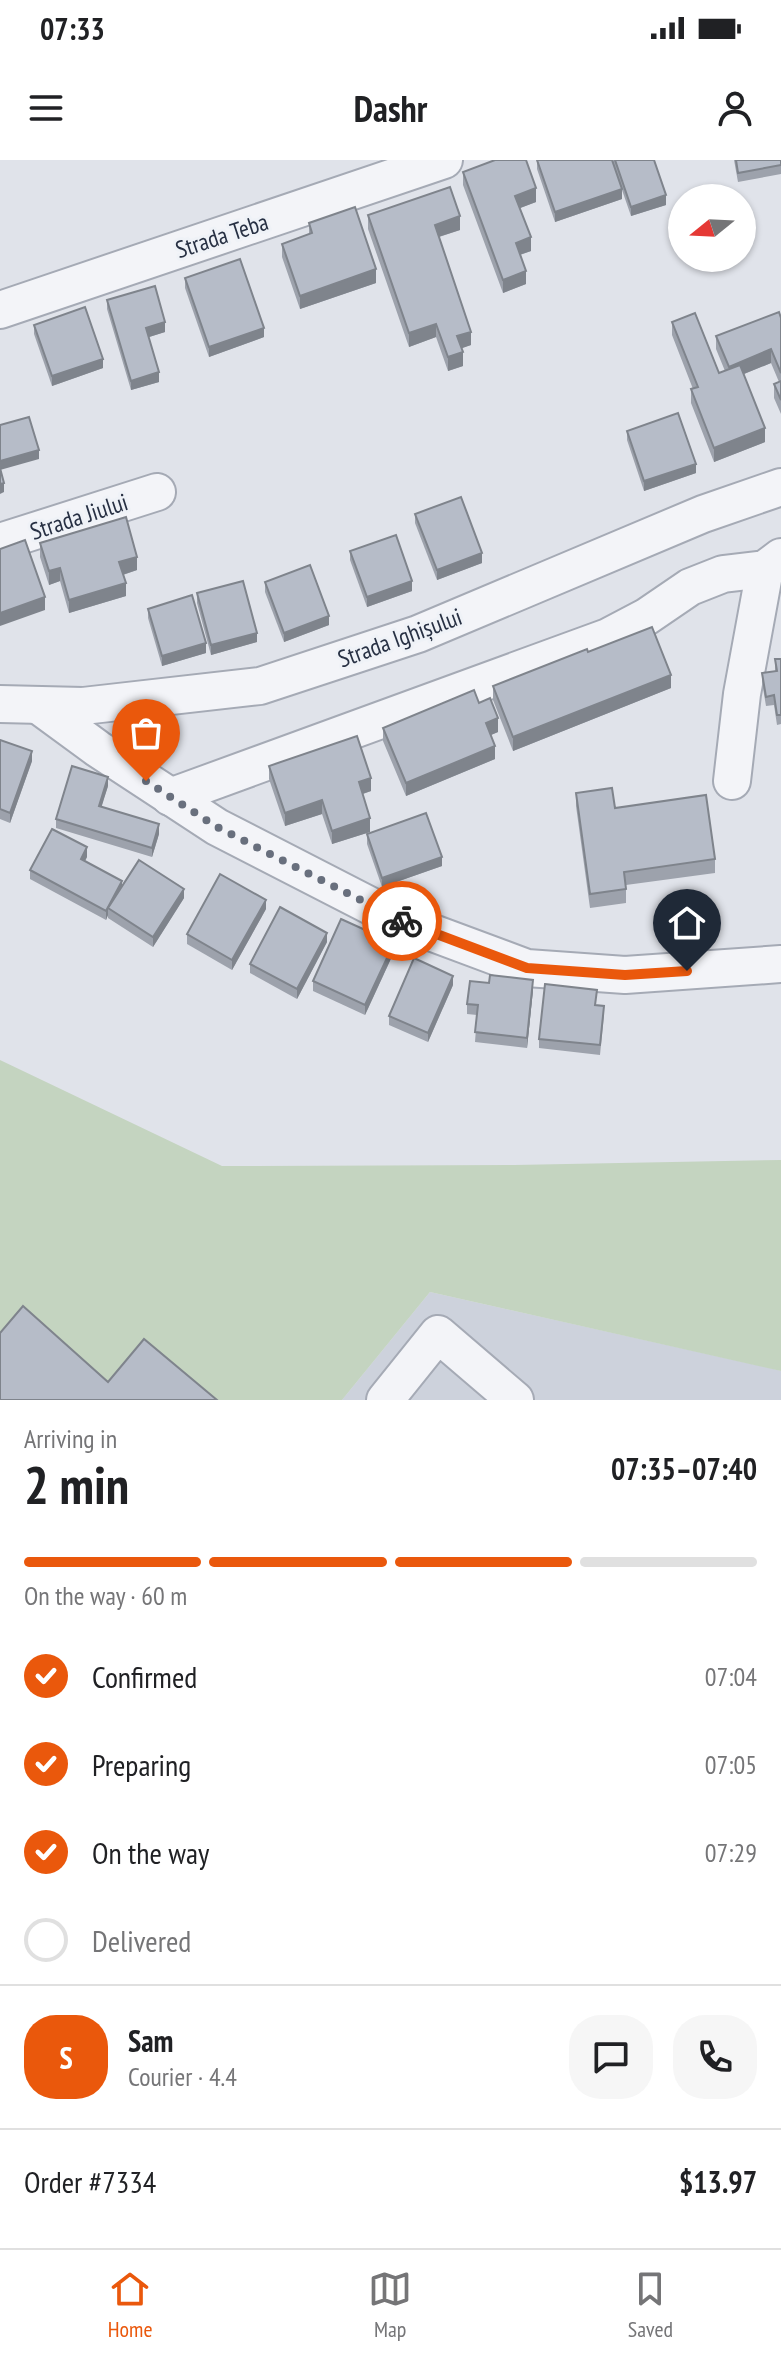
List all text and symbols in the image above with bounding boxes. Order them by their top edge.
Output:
text: 07:33 [40,9,105,48]
text: Dashr [354,85,427,132]
icon: menu [24,86,68,130]
icon: person [713,86,757,130]
north arrow [668,184,756,272]
map controls [668,184,756,272]
street label: Strada Teba [172,206,272,265]
street label: Strada Jiului [26,486,132,547]
street label: Strada Ighișului [334,601,466,674]
pin [112,699,180,781]
icon: bag [124,711,168,755]
courier [362,881,442,961]
pin [653,889,721,971]
icon: bike [380,899,424,943]
icon: home [665,901,709,945]
text: Arriving in [24,1422,117,1455]
text: 07:35–07:40 [611,1449,757,1488]
text: 2 min [24,1451,129,1518]
text: On the way · 60 m [24,1579,187,1612]
icon: check [24,1654,68,1698]
text: Confirmed [92,1657,197,1696]
text: 07:04 [705,1660,757,1693]
icon: check [24,1742,68,1786]
text: Preparing [92,1745,191,1784]
text: 07:05 [705,1748,757,1781]
icon: check [24,1830,68,1874]
text: On the way [92,1833,209,1872]
text: 07:29 [705,1836,757,1869]
text: Delivered [92,1921,191,1960]
button: chat [569,2015,653,2099]
button: phone [673,2015,757,2099]
text: Sam [128,2021,173,2060]
text: S [59,2038,73,2077]
text: Courier · 4.4 [128,2060,237,2093]
text: Order #7334 [24,2162,156,2201]
text: $13.97 [679,2162,757,2201]
tab: Home [108,2267,153,2343]
tab: Map [368,2267,412,2343]
tab: Saved [628,2267,673,2343]

